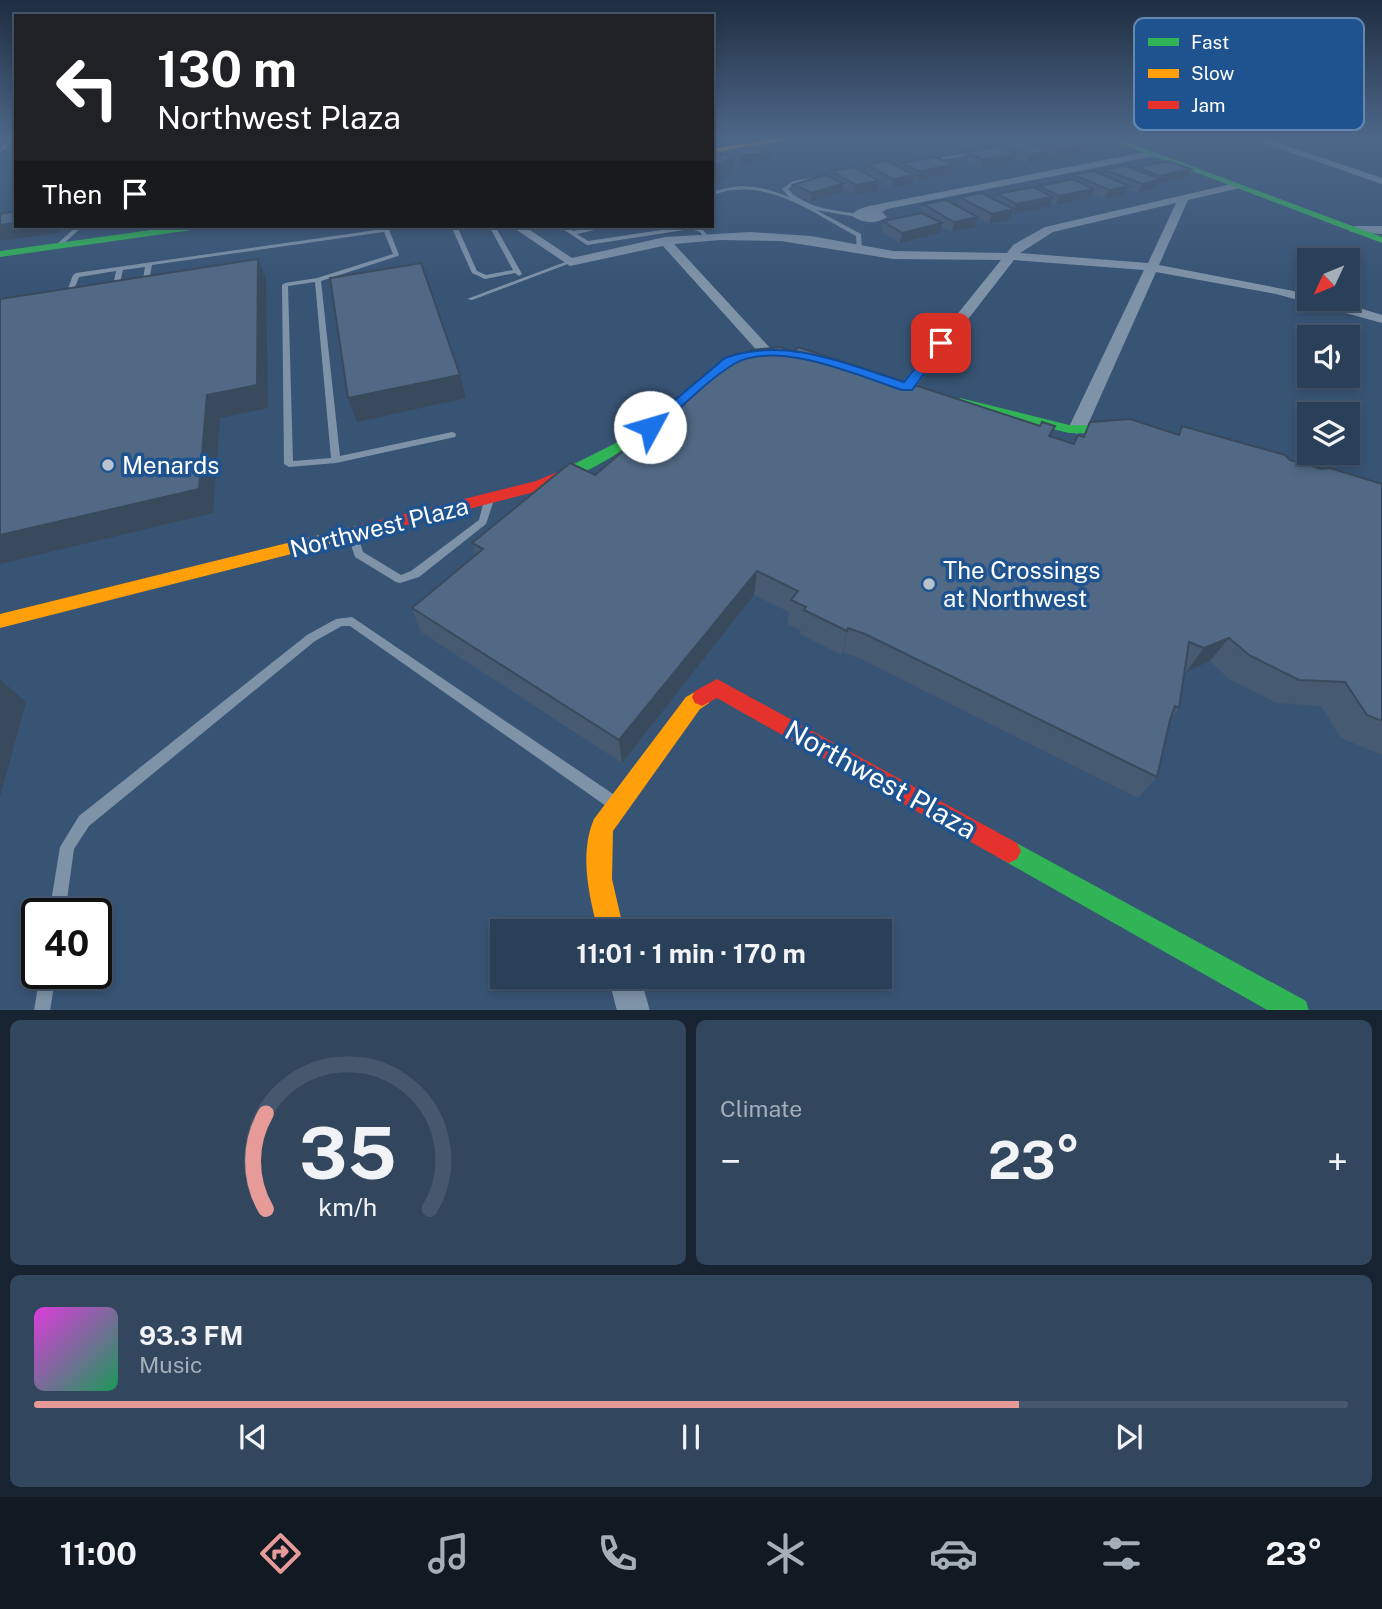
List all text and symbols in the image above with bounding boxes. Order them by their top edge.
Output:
legend [1134,18,1364,130]
text: Fast [1191,31,1229,53]
text: 130 m [157,40,297,98]
icon: left [42,42,133,133]
text: Slow [1191,62,1235,84]
text: Jam [1191,94,1225,116]
text: Northwest Plaza [157,99,401,136]
icon: arrive [116,175,154,213]
text: Then [42,179,102,210]
north arrow [1297,248,1360,312]
map controls [1297,248,1360,465]
pin [911,313,971,373]
icon: arrive [922,324,960,362]
button: sound [1297,325,1360,388]
position arrow [613,390,687,464]
button: layers [1297,402,1360,465]
place label: Menards [122,451,219,479]
marker: Menards [100,457,116,473]
street label: Northwest Plaza [287,491,471,563]
place label: The Crossings at Northwest [943,556,1100,612]
marker: The Crossings at Northwest [921,576,937,592]
street label: Northwest Plaza [780,713,982,845]
speed limit sign: 40 [21,898,112,989]
text: 11:01 · 1 min · 170 m [576,938,806,969]
text: Climate [720,1095,802,1122]
text: 35 [299,1110,397,1195]
text: 23° [988,1130,1080,1191]
text: − [720,1139,741,1184]
text: + [1327,1139,1348,1184]
text: km/h [319,1191,377,1221]
text: 93.3 FM [139,1320,243,1351]
text: Music [139,1351,203,1378]
icon: previous [234,1418,272,1456]
icon: pause [672,1418,710,1456]
icon: next [1110,1418,1148,1456]
icon: directions [256,1529,305,1578]
icon: music [424,1529,473,1578]
icon: phone [593,1529,642,1578]
icon: climate [761,1529,810,1578]
icon: car [929,1529,978,1578]
icon: filters [1097,1529,1146,1578]
text: 11:00 [60,1535,137,1572]
text: 23° [1266,1535,1322,1572]

